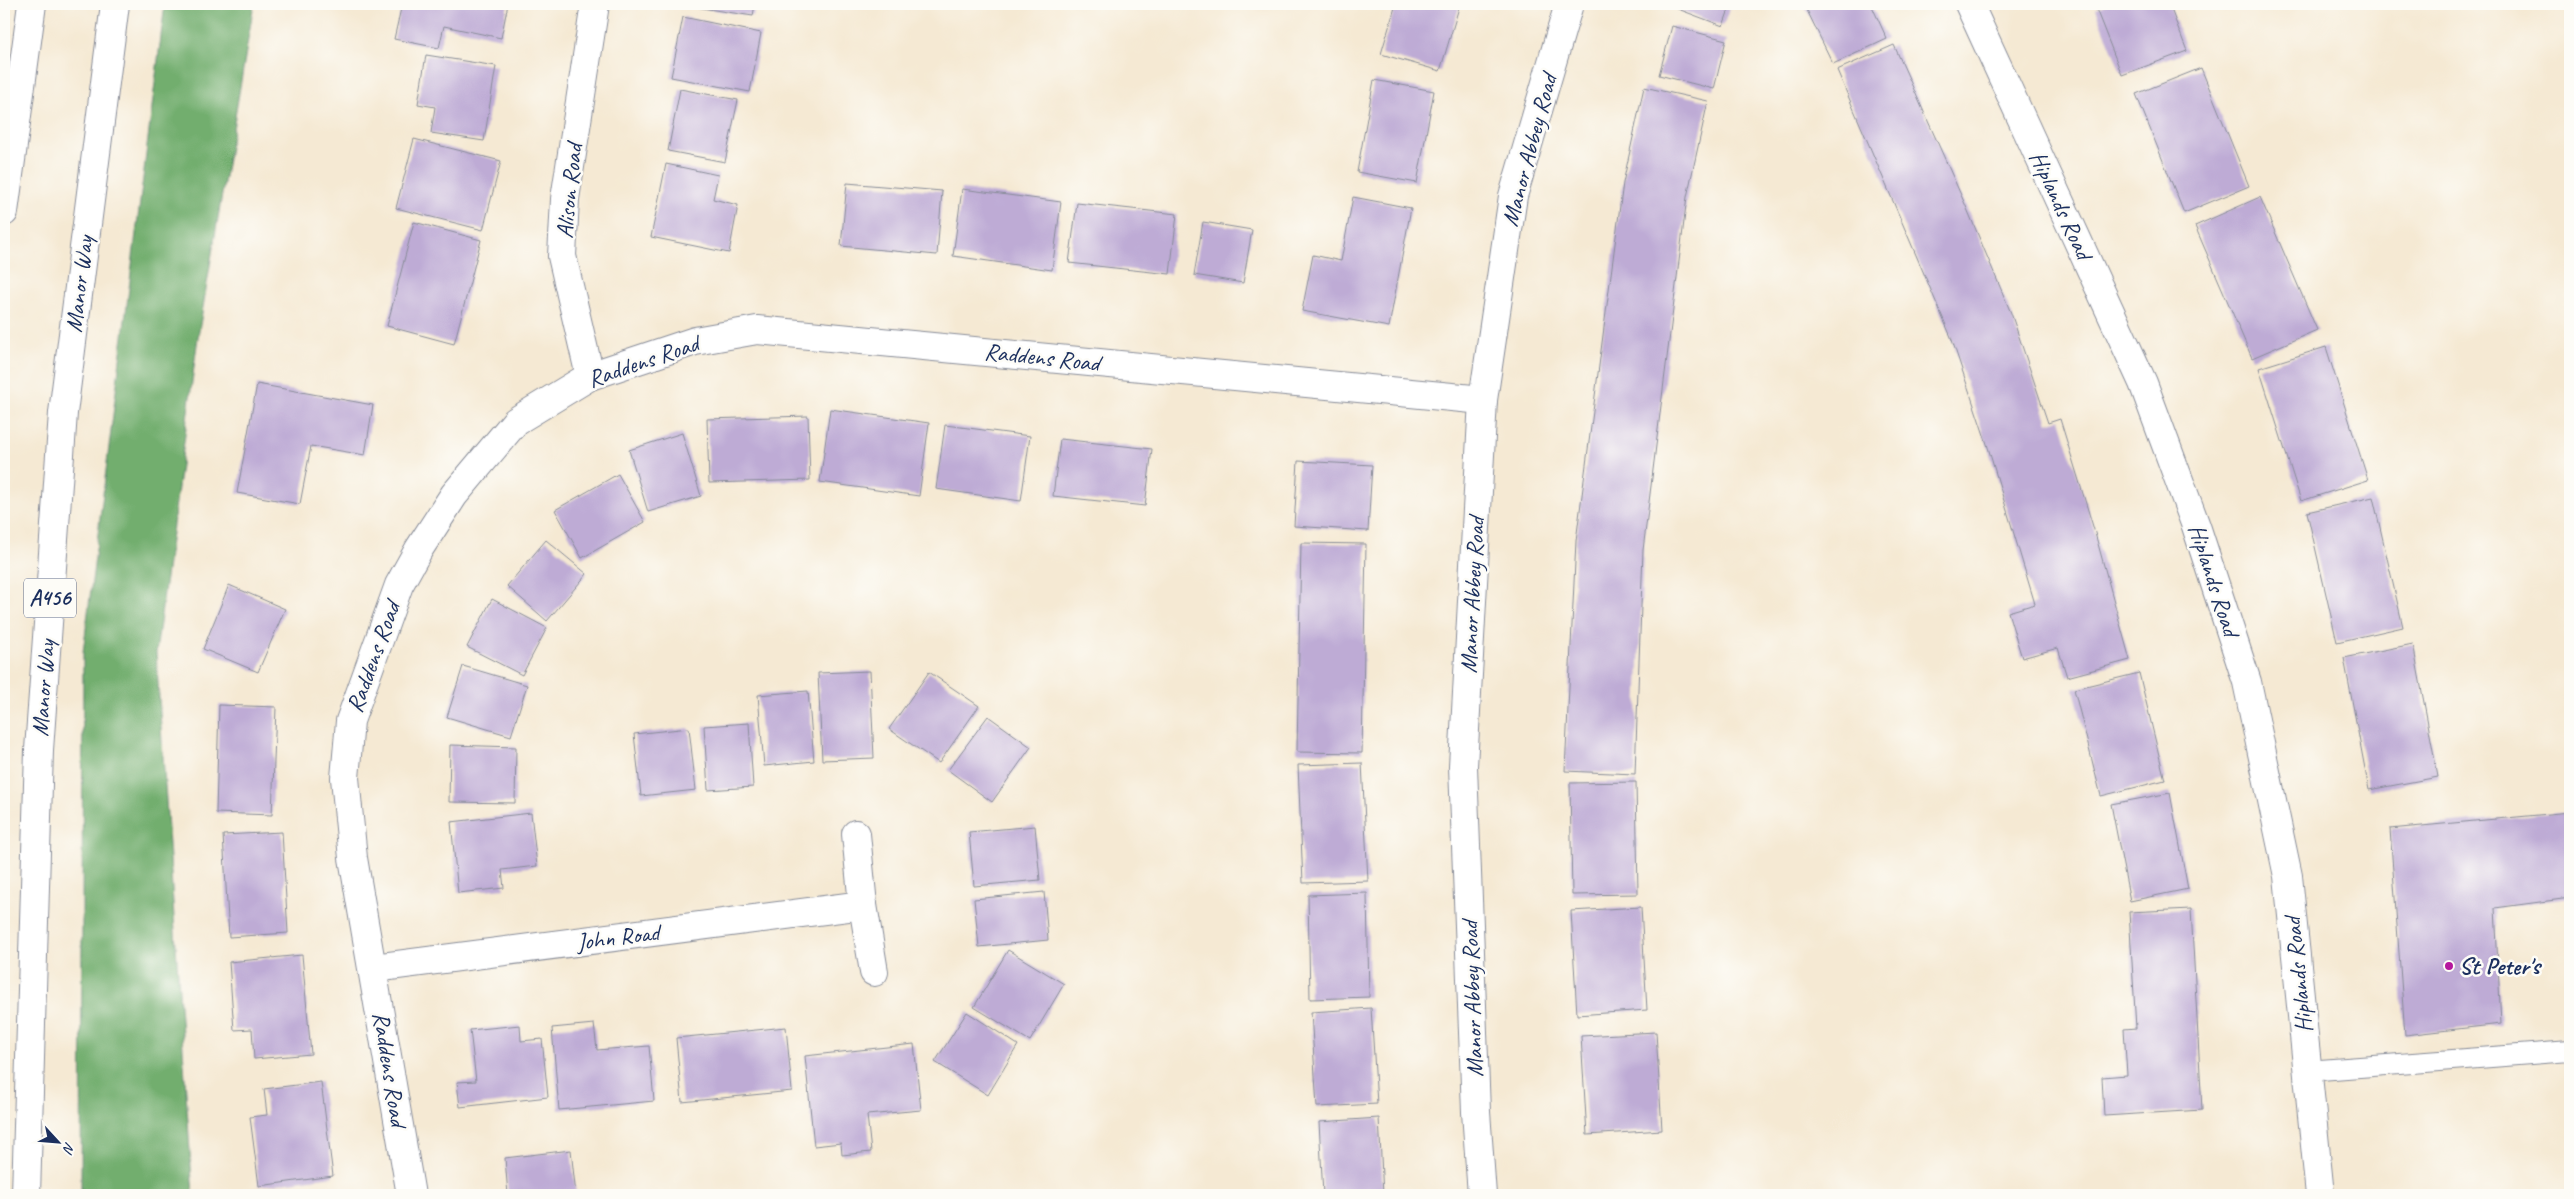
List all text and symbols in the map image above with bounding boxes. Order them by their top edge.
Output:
street label: Manor Abbey Road [1494,67,1565,229]
street label: Alison Road [549,139,589,240]
street label: Hiplands Road [2023,146,2101,267]
street label: Manor Way [58,232,100,334]
street label: Raddens Road [583,327,706,394]
street label: Raddens Road [983,336,1105,378]
street label: Manor Abbey Road [1453,513,1491,674]
street label: Hiplands Road [2182,520,2247,643]
road number: A456 [24,578,76,618]
street label: Raddens Road [339,594,408,716]
street label: Manor Way [25,637,61,737]
street label: Hiplands Road [2277,912,2319,1034]
street label: John Road [574,917,665,957]
street label: Manor Abbey Road [1454,917,1490,1078]
place label: St Peter's [2459,951,2542,981]
marker: St Peter's [2443,960,2455,972]
street label: Raddens Road [366,1010,414,1132]
north arrow [32,1116,82,1166]
text: N [59,1140,79,1157]

